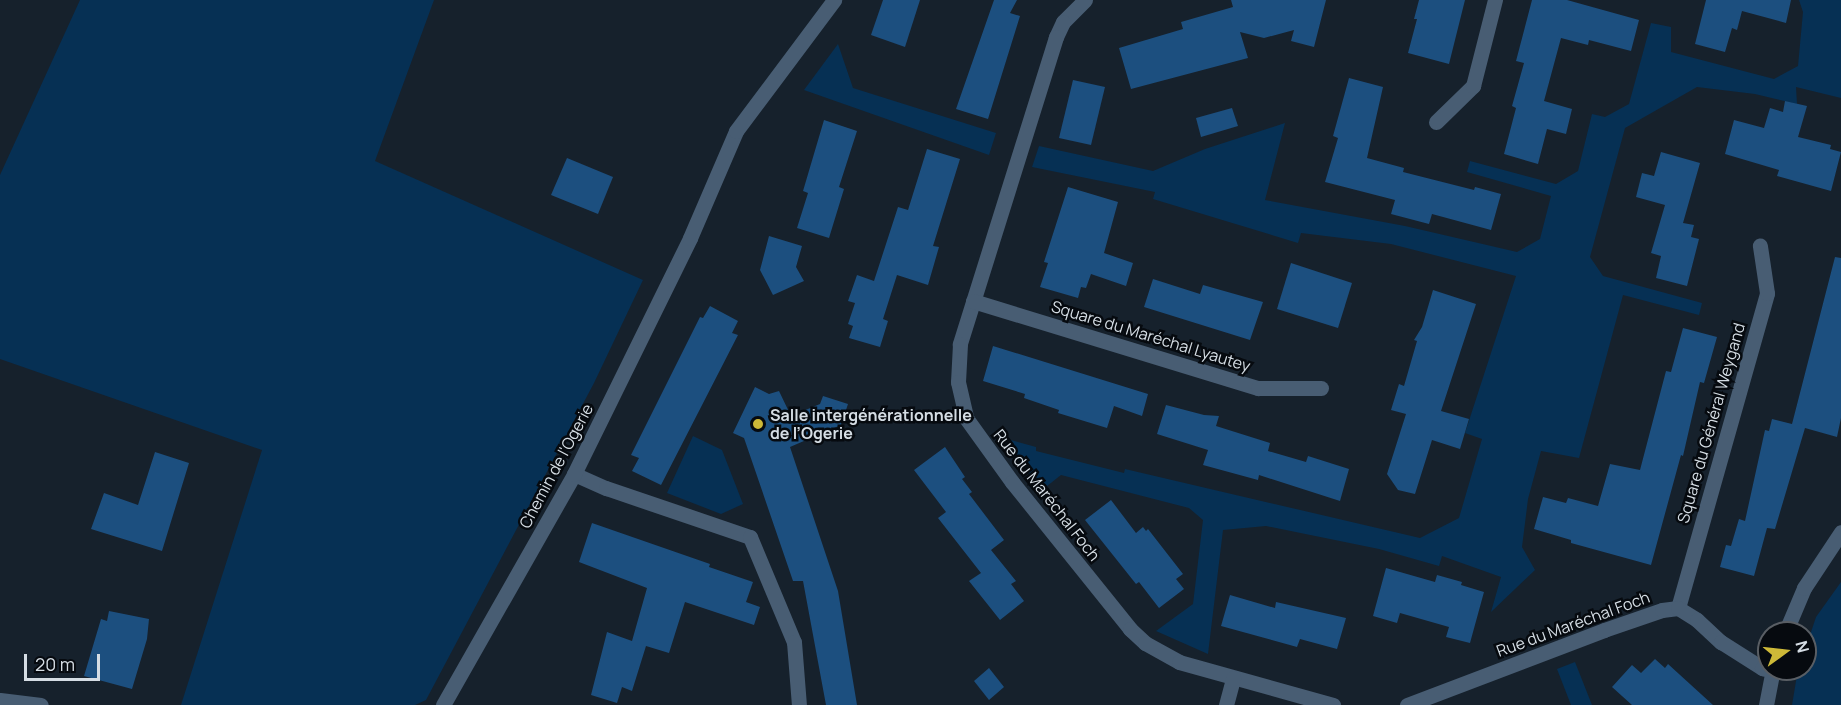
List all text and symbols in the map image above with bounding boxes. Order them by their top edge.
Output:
street label: Square du Maréchal Lyautey [1049,297,1253,375]
street label: Square du Général Weygand [1673,321,1749,525]
street label: Chemin de l'Ogerie [515,401,597,531]
place label: Salle intergénérationnelle de l’Ogerie [770,405,972,443]
marker: Salle intergénérationnelle de l’Ogerie [751,417,765,431]
street label: Rue du Maréchal Foch [990,425,1104,565]
street label: Rue du Maréchal Foch [1494,587,1652,661]
north arrow [1757,621,1817,681]
text: N [1790,638,1815,655]
scale bar [27,642,104,680]
text: 20 m [35,652,75,676]

